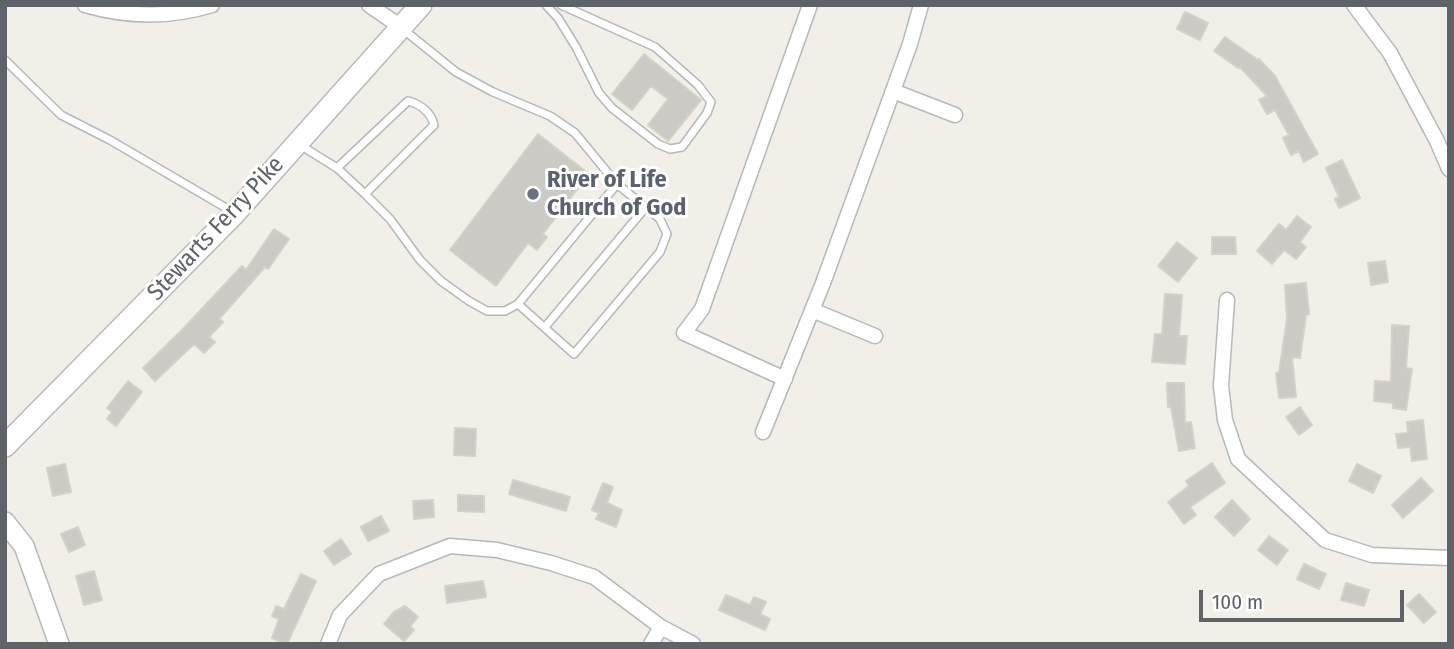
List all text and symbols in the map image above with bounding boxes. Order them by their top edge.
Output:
street label: Stewarts Ferry Pike [142,151,290,307]
place label: River of Life Church of God [547,166,686,222]
marker: River of Life Church of God [525,186,541,202]
scale bar [1202,576,1407,620]
text: 100 m [1212,589,1263,615]

